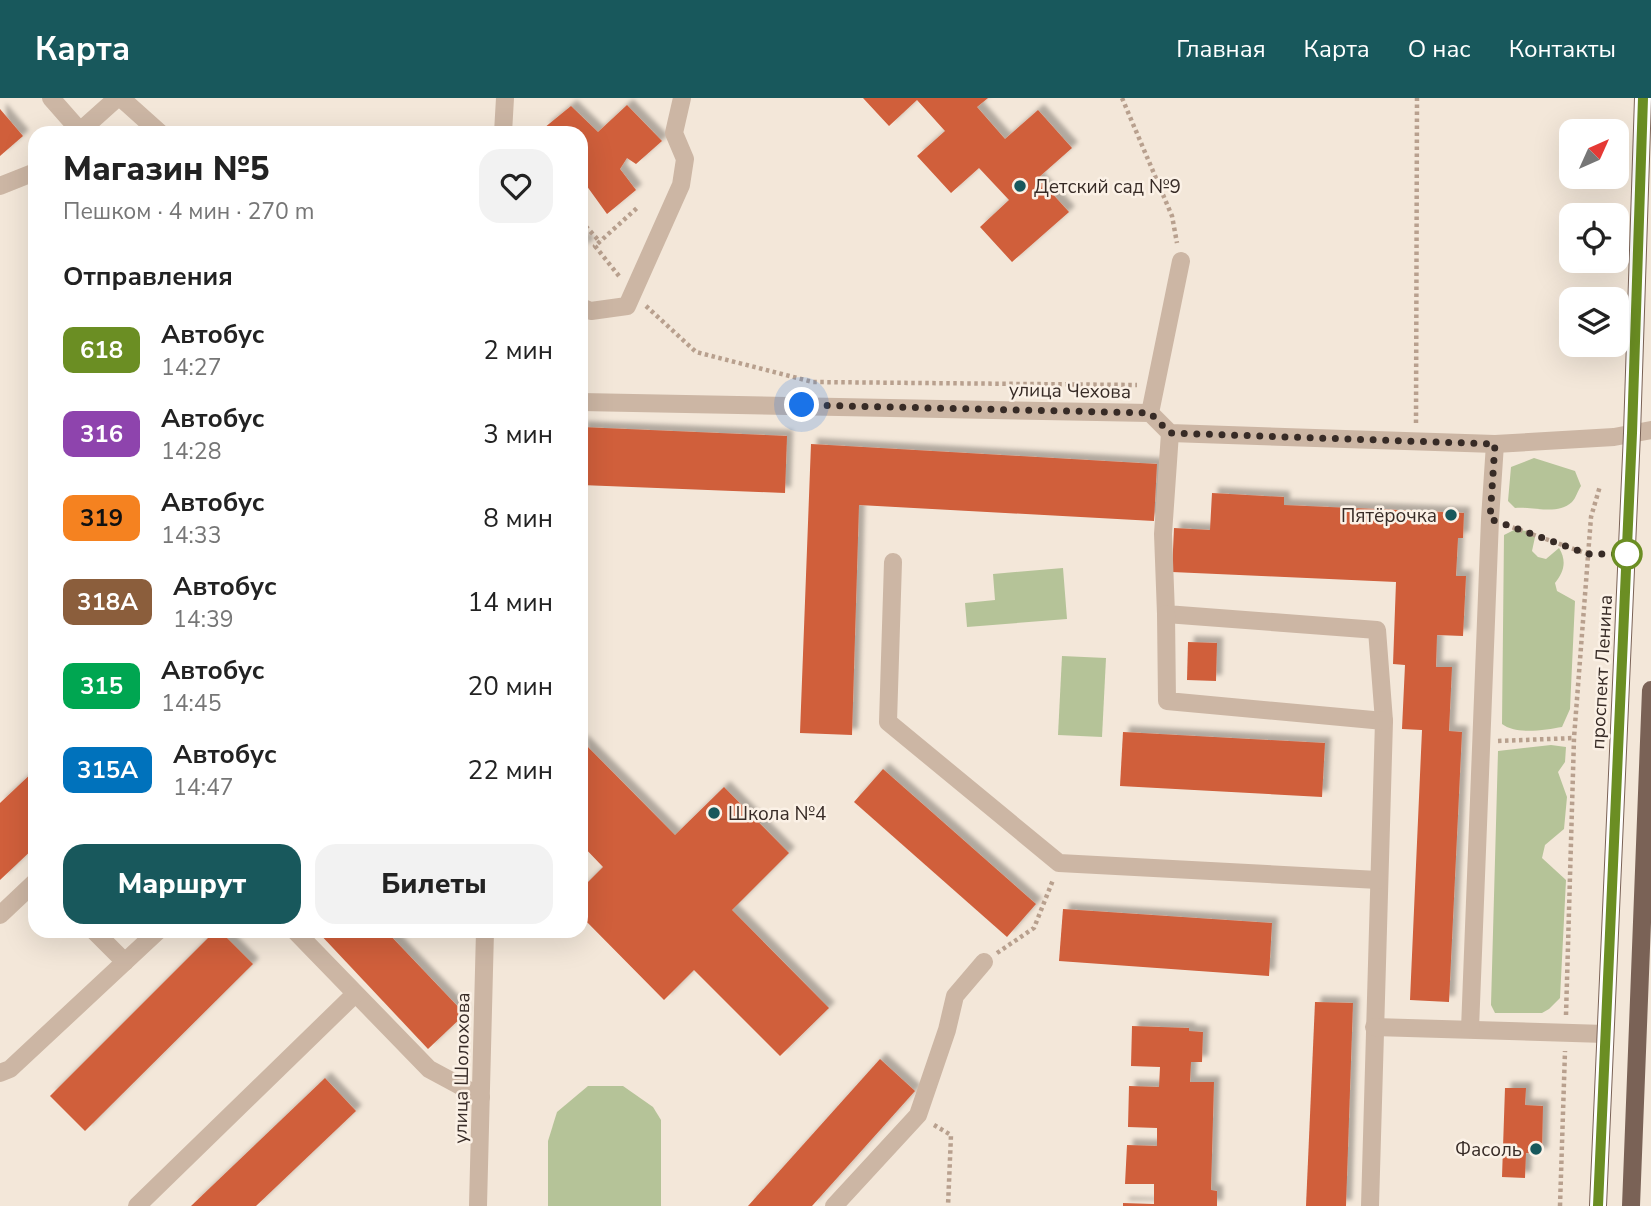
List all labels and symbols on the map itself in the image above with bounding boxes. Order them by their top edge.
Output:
north arrow [1559,119,1629,189]
place label: Детский сад №9 [1034,174,1181,200]
marker: Детский сад №9 [1012,178,1028,194]
street label: улица Чехова [1009,377,1131,405]
your location [784,387,819,422]
place label: Пятёрочка [1341,503,1437,529]
marker: Пятёрочка [1443,507,1459,523]
unlabelled marker [1612,539,1642,569]
street label: проспект Ленина [1585,594,1619,750]
place label: Школа №4 [728,801,827,827]
marker: Школа №4 [706,805,722,821]
street label: улица Шолохова [448,992,476,1144]
place label: Фасоль [1455,1137,1522,1163]
marker: Фасоль [1528,1141,1544,1157]

